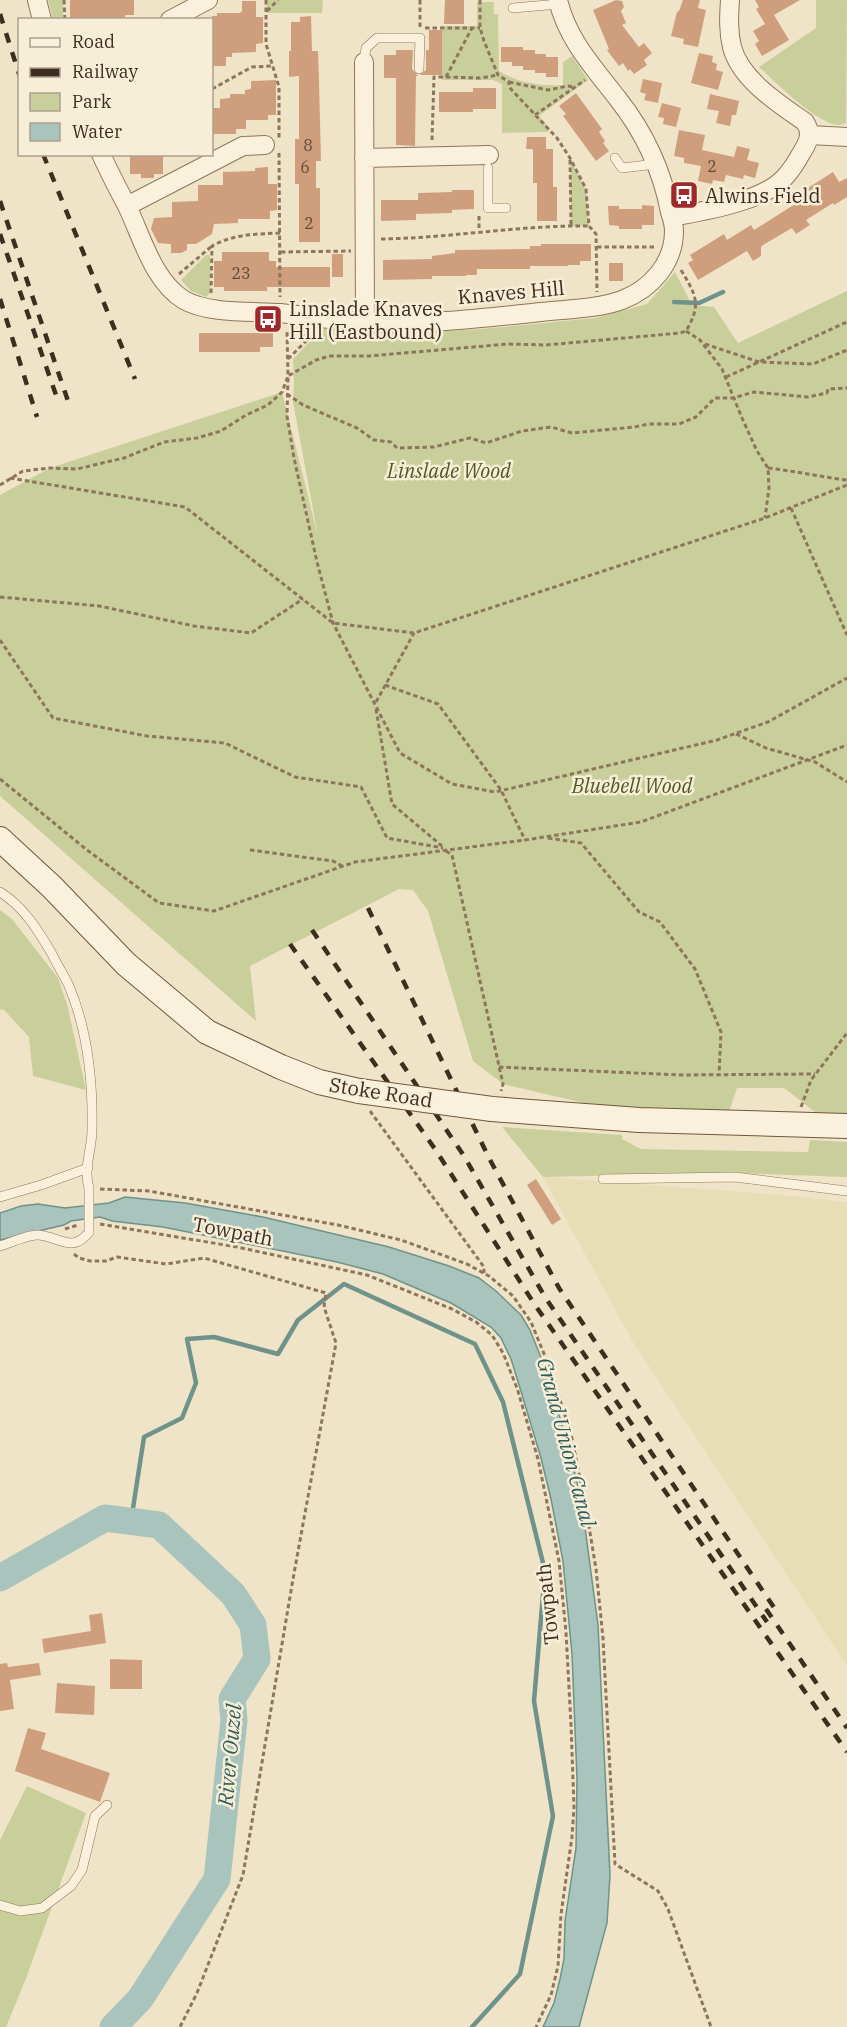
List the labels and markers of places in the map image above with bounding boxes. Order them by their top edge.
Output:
bus stop icon: Alwins Field [668,179,700,211]
place label: Alwins Field [705,182,821,209]
place label: Linslade Knaves Hill (Eastbound) [289,295,443,345]
bus stop icon: Linslade Knaves Hill (Eastbound) [252,303,284,335]

